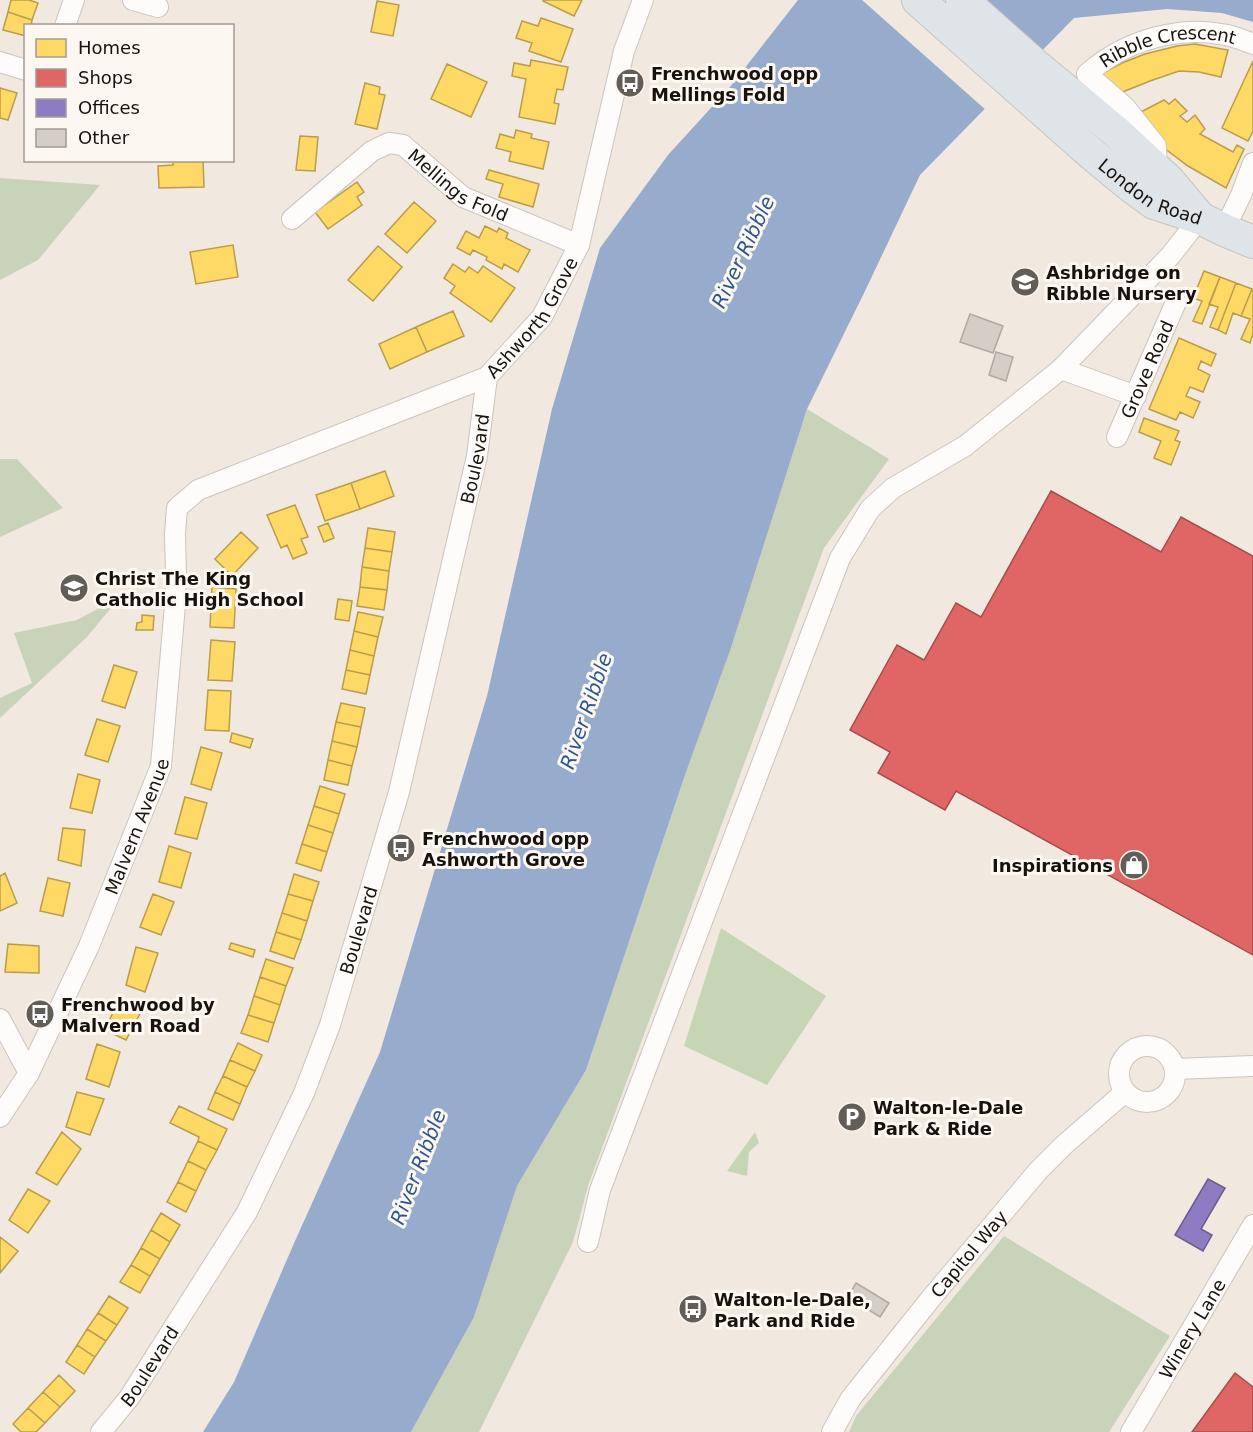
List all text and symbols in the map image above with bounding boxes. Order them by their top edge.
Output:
street label: Ribble Crescent [1095,21,1239,72]
legend [24,24,234,162]
text: Homes [78,37,141,58]
place label: Frenchwood opp Mellings Fold [651,63,818,105]
text: Shops [78,67,133,88]
bus stop icon: Frenchwood opp Mellings Fold [614,67,646,99]
text: Offices [78,97,140,118]
text: Other [78,127,130,148]
street label: Mellings Fold [404,144,511,225]
street label: London Road [1095,154,1205,228]
water label: River Ribble [707,192,779,312]
street label: Ashworth Grove [481,253,582,382]
place label: Ashbridge on Ribble Nursery [1046,262,1197,304]
school or university icon: Ashbridge on Ribble Nursery [1009,266,1041,298]
street label: Grove Road [1116,317,1177,421]
street label: Boulevard [456,412,493,506]
place label: Christ The King Catholic High School [95,568,304,610]
school or university icon: Christ The King Catholic High School [58,572,90,604]
water label: River Ribble [555,650,617,772]
street label: Malvern Avenue [100,758,172,897]
place label: Frenchwood opp Ashworth Grove [422,828,589,870]
bus stop icon: Frenchwood opp Ashworth Grove [385,832,417,864]
shop icon: Inspirations [1118,849,1150,881]
place label: Inspirations [992,855,1113,876]
street label: Boulevard [335,883,381,977]
place label: Frenchwood by Malvern Road [61,994,215,1036]
bus stop icon: Frenchwood by Malvern Road [24,998,56,1030]
place label: Walton-le-Dale Park & Ride [873,1097,1023,1139]
parking icon: Walton-le-Dale Park & Ride [836,1101,868,1133]
water label: River Ribble [385,1106,451,1228]
street label: Capitol Way [926,1206,1011,1301]
street label: Winery Lane [1154,1275,1229,1382]
place label: Walton-le-Dale, Park and Ride [714,1289,871,1331]
bus stop icon: Walton-le-Dale, Park and Ride [677,1293,709,1325]
street label: Boulevard [116,1322,183,1411]

